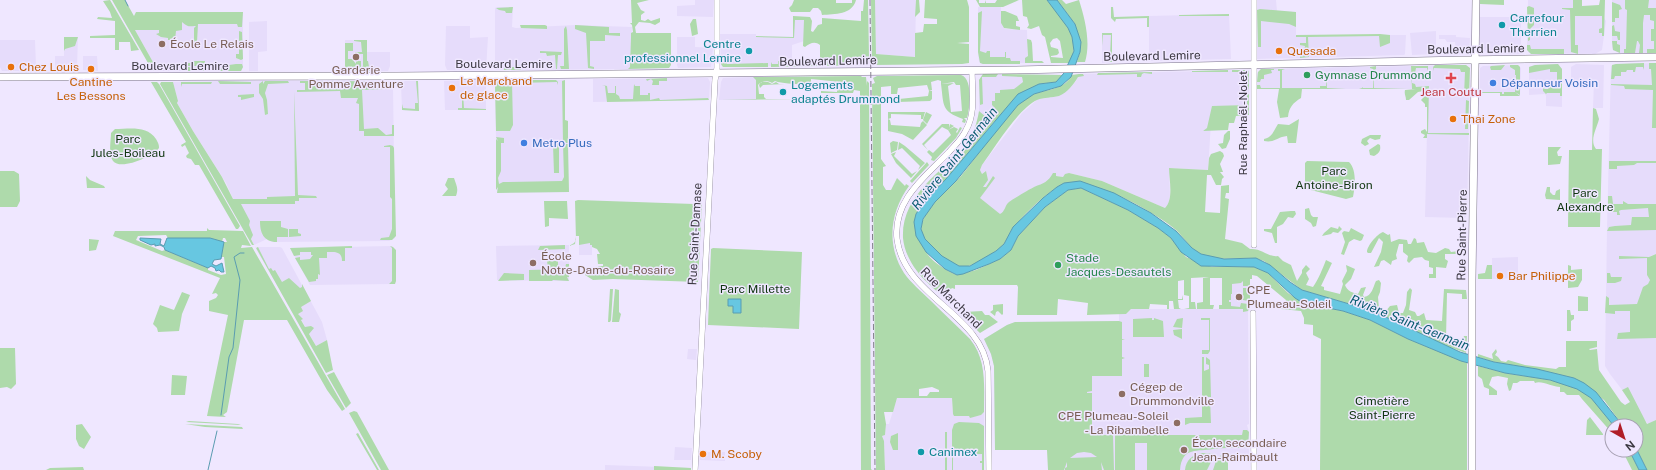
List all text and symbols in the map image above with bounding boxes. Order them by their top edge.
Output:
place label: Carrefour Therrien [1510,11,1564,39]
marker: Carrefour Therrien [1497,20,1507,30]
place label: École Le Relais [170,37,254,51]
place label: Centre professionnel Lemire [624,37,741,65]
marker: École Le Relais [157,39,167,49]
street label: Boulevard Lemire [1427,41,1525,57]
place label: Quesada [1287,44,1336,58]
marker: Centre professionnel Lemire [744,46,754,56]
marker: Quesada [1274,46,1284,56]
street label: Boulevard Lemire [1103,48,1201,64]
marker: Garderie Pomme Aventure [351,52,361,62]
street label: Boulevard Lemire [779,53,877,69]
street label: Boulevard Lemire [455,57,553,71]
street label: Boulevard Lemire [131,59,229,73]
place label: Chez Louis [19,60,79,74]
marker: Chez Louis [6,62,16,72]
place label: Garderie Pomme Aventure [309,63,404,91]
marker: Cantine Les Bessons [86,64,96,74]
place label: Gymnase Drummond [1315,68,1431,82]
street label: Rue Raphaël-Nolet [1236,70,1250,175]
marker: Gymnase Drummond [1302,70,1312,80]
marker: Jean Coutu [1446,73,1456,83]
place label: Le Marchand de glace [460,74,532,102]
place label: Cantine Les Bessons [56,75,126,103]
place label: Dépanneur Voisin [1501,76,1598,90]
place label: Logements adaptés Drummond [791,78,900,106]
marker: Dépanneur Voisin [1488,78,1498,88]
marker: Le Marchand de glace [447,83,457,93]
place label: Jean Coutu [1420,85,1482,99]
marker: Logements adaptés Drummond [778,87,788,97]
water label: Rivière Saint-Germain [908,104,1000,213]
place label: Thai Zone [1461,112,1516,126]
marker: Thai Zone [1448,114,1458,124]
park label: Parc Jules-Boileau [91,132,165,160]
place label: Metro Plus [532,136,592,150]
marker: Metro Plus [519,138,529,148]
park label: Parc Antoine-Biron [1295,164,1373,192]
street label: Rue Saint-Damase [685,182,705,286]
park label: Parc Alexandre [1557,186,1614,214]
street label: Rue Saint-Pierre [1454,189,1470,281]
place label: École Notre-Dame-du-Rosaire [541,249,675,277]
place label: Stade Jacques-Desautels [1066,251,1171,279]
marker: École Notre-Dame-du-Rosaire [528,258,538,268]
marker: Stade Jacques-Desautels [1053,260,1063,270]
street label: Rue Marchand [918,265,984,331]
place label: Bar Philippe [1508,269,1576,283]
marker: Bar Philippe [1495,271,1505,281]
park label: Parc Millette [720,282,790,296]
place label: CPE Plumeau-Soleil [1247,283,1332,311]
marker: CPE Plumeau-Soleil [1234,292,1244,302]
water label: Rivière Saint-Germain [1348,292,1472,353]
place label: Cégep de Drummondville [1130,380,1215,408]
marker: Cégep de Drummondville [1117,389,1127,399]
park label: Cimetière Saint-Pierre [1349,394,1416,422]
place label: CPE Plumeau-Soleil - La Ribambelle [1058,409,1169,437]
marker: CPE Plumeau-Soleil - La Ribambelle [1172,418,1182,428]
north arrow [1604,418,1644,458]
place label: École secondaire Jean-Raimbault [1192,436,1287,464]
text: N [1623,438,1637,453]
place label: Canimex [929,445,978,459]
marker: École secondaire Jean-Raimbault [1179,445,1189,455]
place label: M. Scoby [711,447,763,461]
marker: Canimex [916,447,926,457]
marker: M. Scoby [698,449,708,459]

